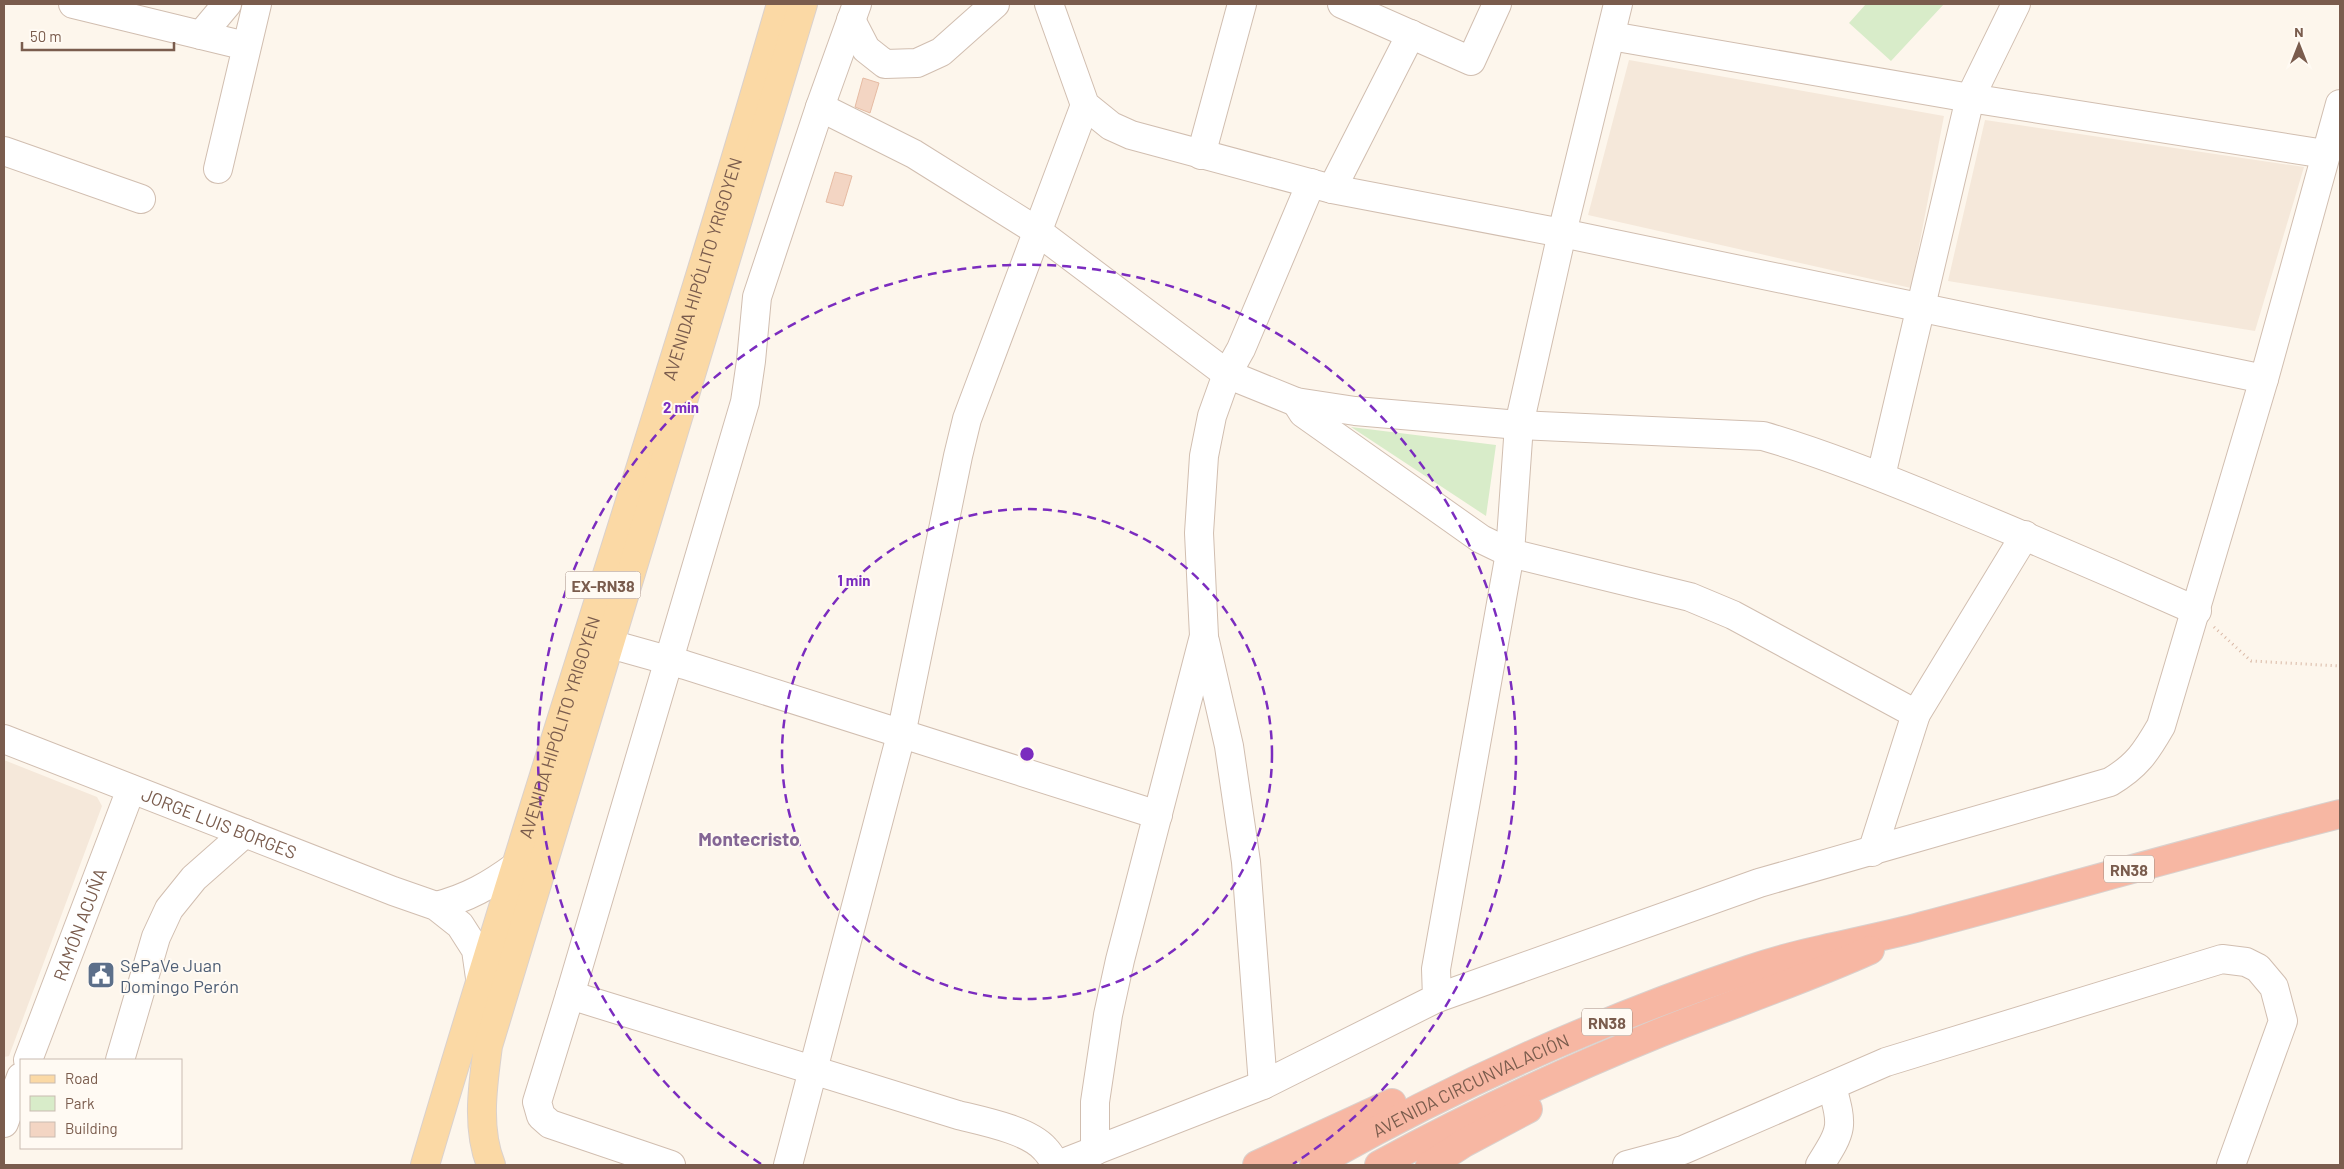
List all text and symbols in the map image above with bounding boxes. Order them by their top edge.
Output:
scale bar [22,20,175,52]
north arrow [2274,20,2324,70]
text: N [2294,23,2304,40]
text: 50 m [30,27,62,45]
street label: AVENIDA HIPÓLITO YRIGOYEN [657,155,746,383]
text: 2 min [663,398,699,416]
text: 1 min [838,571,870,589]
road number: EX-RN38 [566,572,640,598]
street label: AVENIDA HIPÓLITO YRIGOYEN [514,613,604,841]
centre of rings [1018,745,1036,763]
street label: JORGE LUIS BORGES [139,783,300,863]
district label: Montecristo [698,827,800,850]
road number: RN38 [2104,856,2154,882]
street label: RAMÓN ACUÑA [48,865,111,984]
place label: SePaVe Juan Domingo Perón [120,954,239,997]
public building icon: SePaVe Juan Domingo Perón [86,960,116,990]
road number: RN38 [1582,1009,1632,1036]
street label: AVENIDA CIRCUNVALACIÓN [1369,1029,1572,1142]
legend [20,1059,182,1149]
text: Road [65,1069,98,1087]
text: Park [65,1094,95,1112]
text: Building [65,1119,118,1137]

